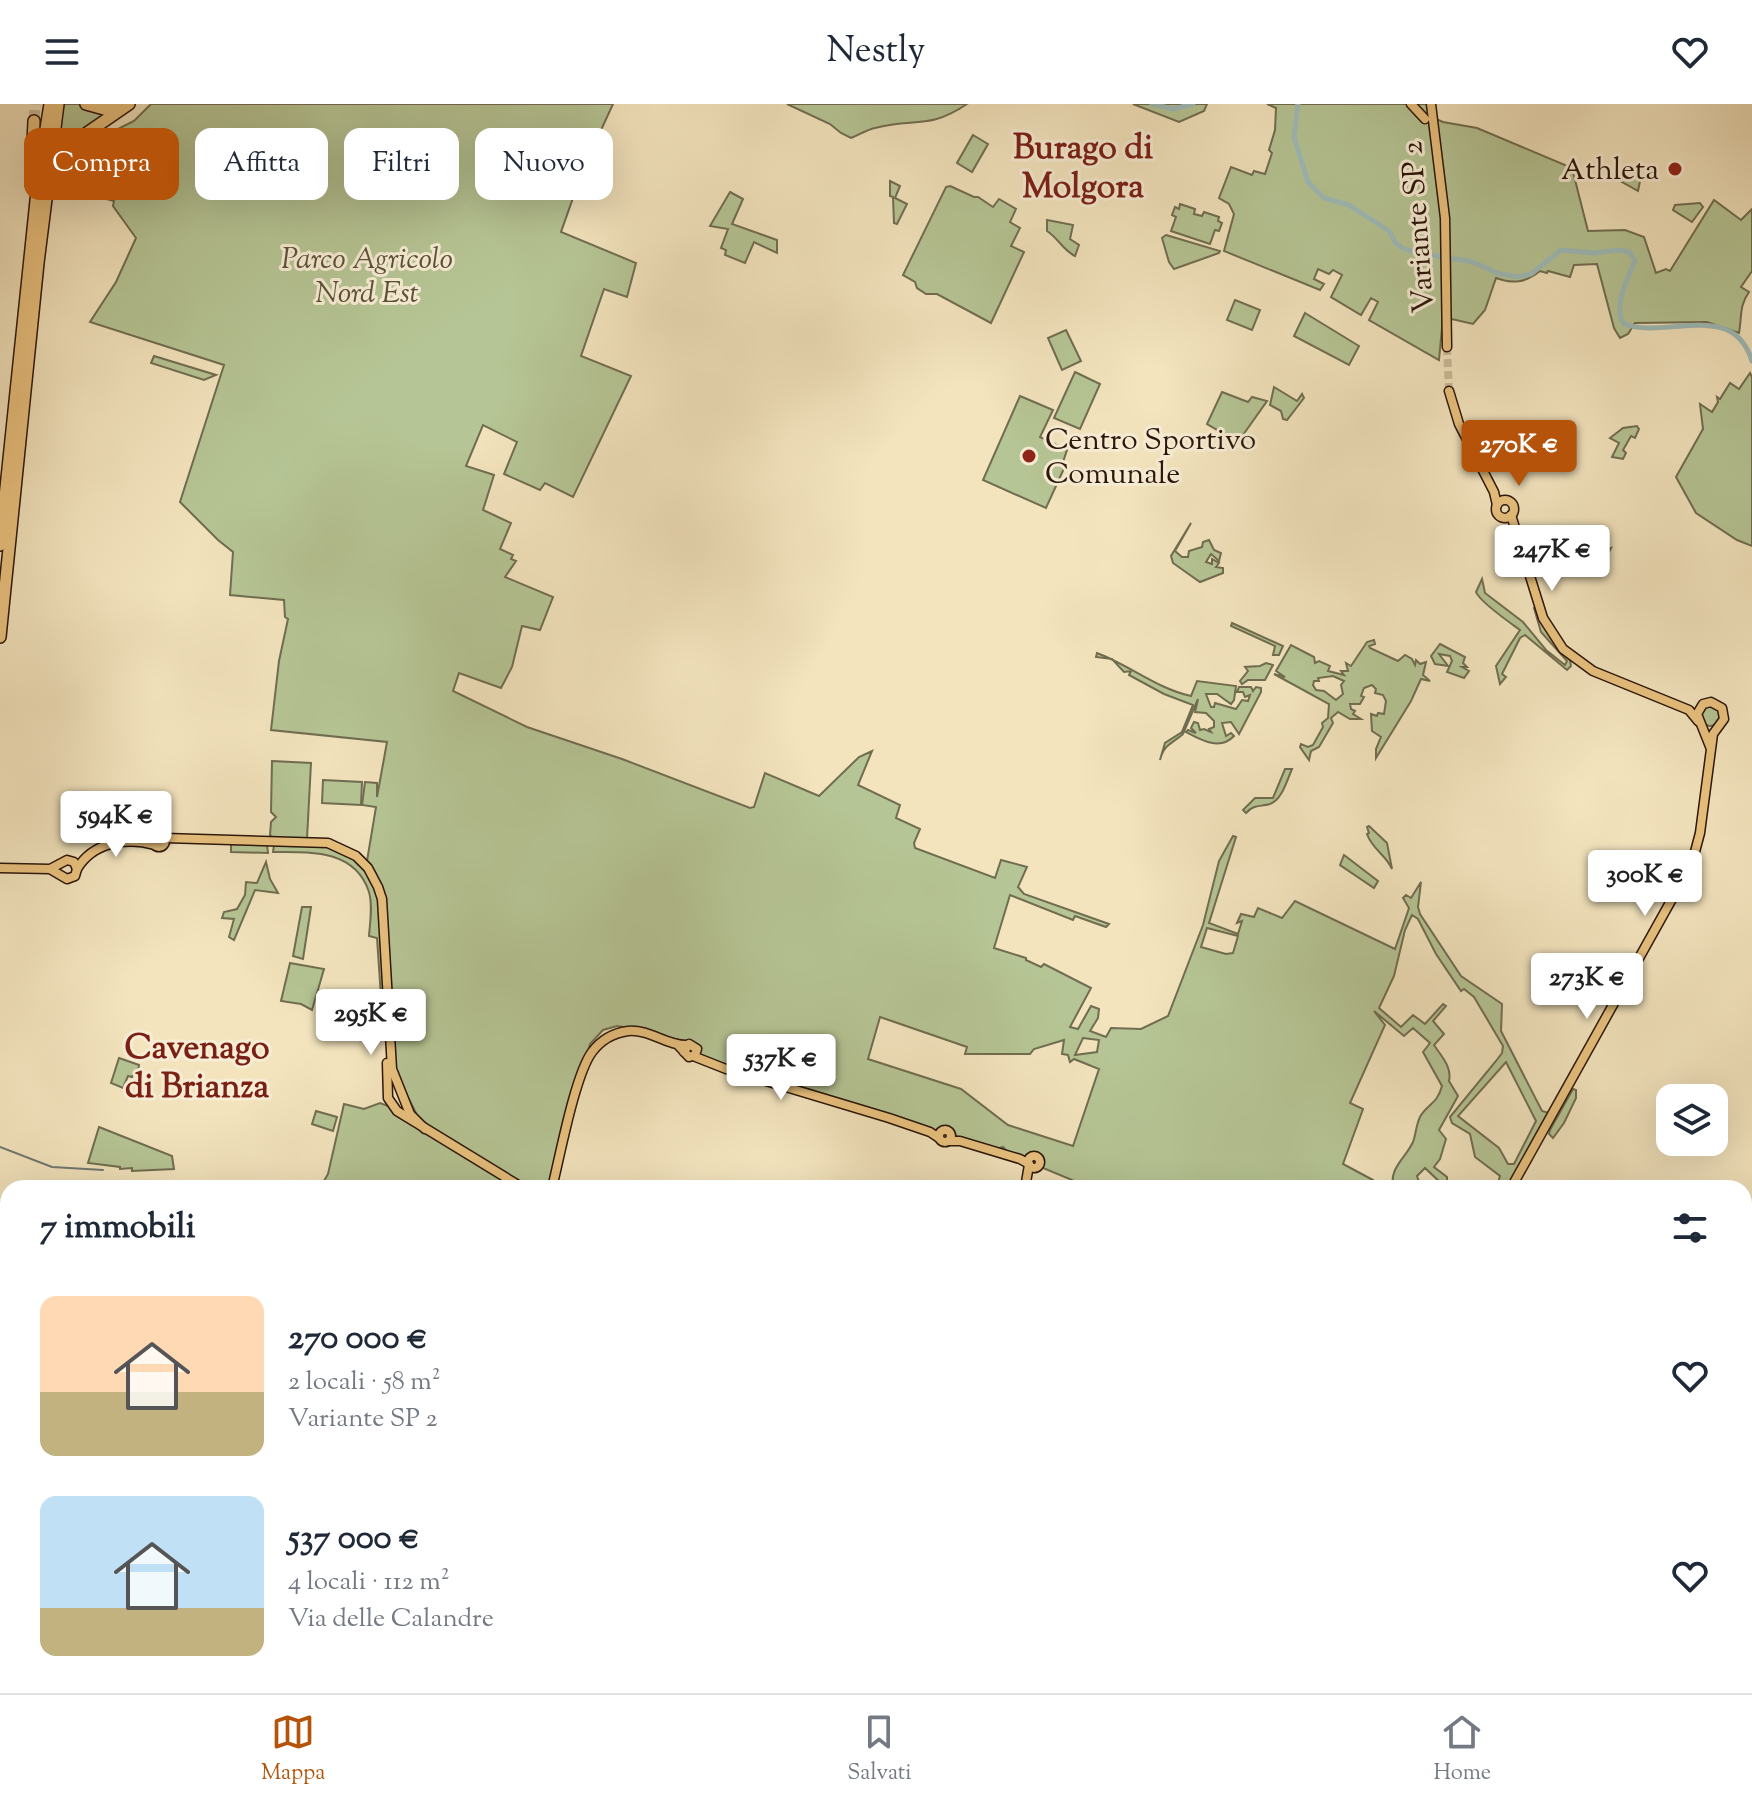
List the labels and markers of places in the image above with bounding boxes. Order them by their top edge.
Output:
place label: Athleta [1561,150,1659,193]
marker: Athleta [1666,160,1684,178]
place label: Centro Sportivo Comunale [1045,420,1256,497]
pin: 270K € [1454,420,1584,488]
marker: Centro Sportivo Comunale [1020,447,1038,465]
pin: 247K € [1487,525,1617,593]
pin: 594K € [51,791,181,859]
pin: 300K € [1580,850,1710,918]
pin: 273K € [1522,953,1652,1021]
pin: 295K € [306,989,436,1057]
pin: 537K € [716,1034,846,1102]

